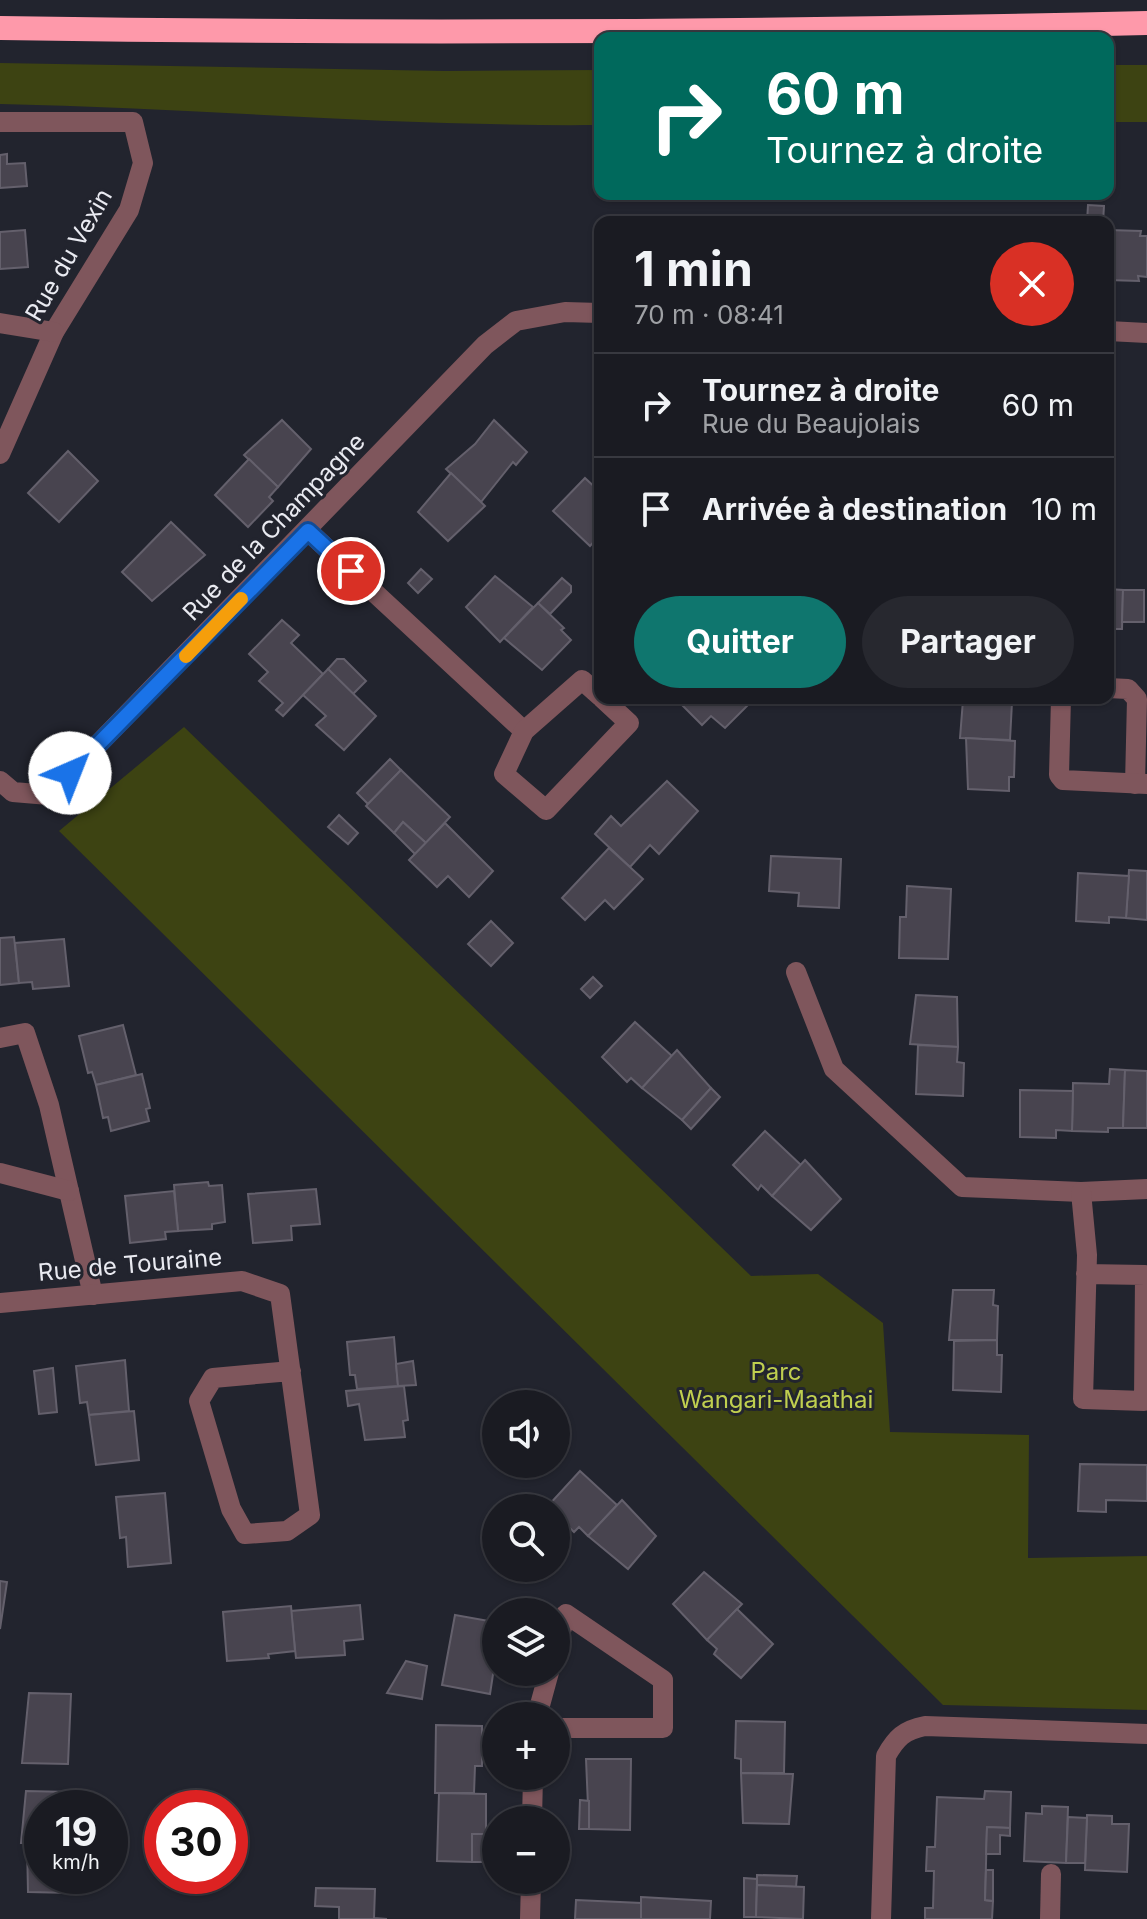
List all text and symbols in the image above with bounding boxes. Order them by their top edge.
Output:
text: 60 m [766,60,905,128]
icon: right [634,64,738,168]
text: Tournez à droite [766,128,1043,172]
street label: Rue du Vexin [19,183,118,326]
text: 1 min [634,239,753,298]
button: close [990,242,1074,326]
text: 70 m · 08:41 [634,299,784,330]
text: Tournez à droite [702,372,939,408]
icon: right [634,383,678,427]
text: 60 m [1002,387,1074,423]
text: Rue du Beaujolais [702,408,920,439]
street label: Rue de la Champagne [177,427,371,626]
icon: arrive [634,487,678,531]
text: Arrivée à destination [702,491,1007,527]
text: 10 m [1031,491,1097,527]
pin [317,537,385,605]
icon: arrive [329,549,373,593]
button: Quitter [634,596,846,688]
button: Partager [862,596,1074,688]
position arrow [28,731,112,815]
street label: Rue de Touraine [37,1242,223,1287]
park label: Parc Wangari-Maathai [679,1357,873,1414]
map controls [482,1390,570,1894]
button: sound [482,1390,570,1478]
button: search [482,1494,570,1582]
button: layers [482,1598,570,1686]
button: + [482,1702,570,1790]
speed limit sign: 30 [144,1790,248,1894]
button: − [482,1806,570,1894]
text: 19 [54,1807,98,1856]
text: km/h [52,1850,100,1874]

